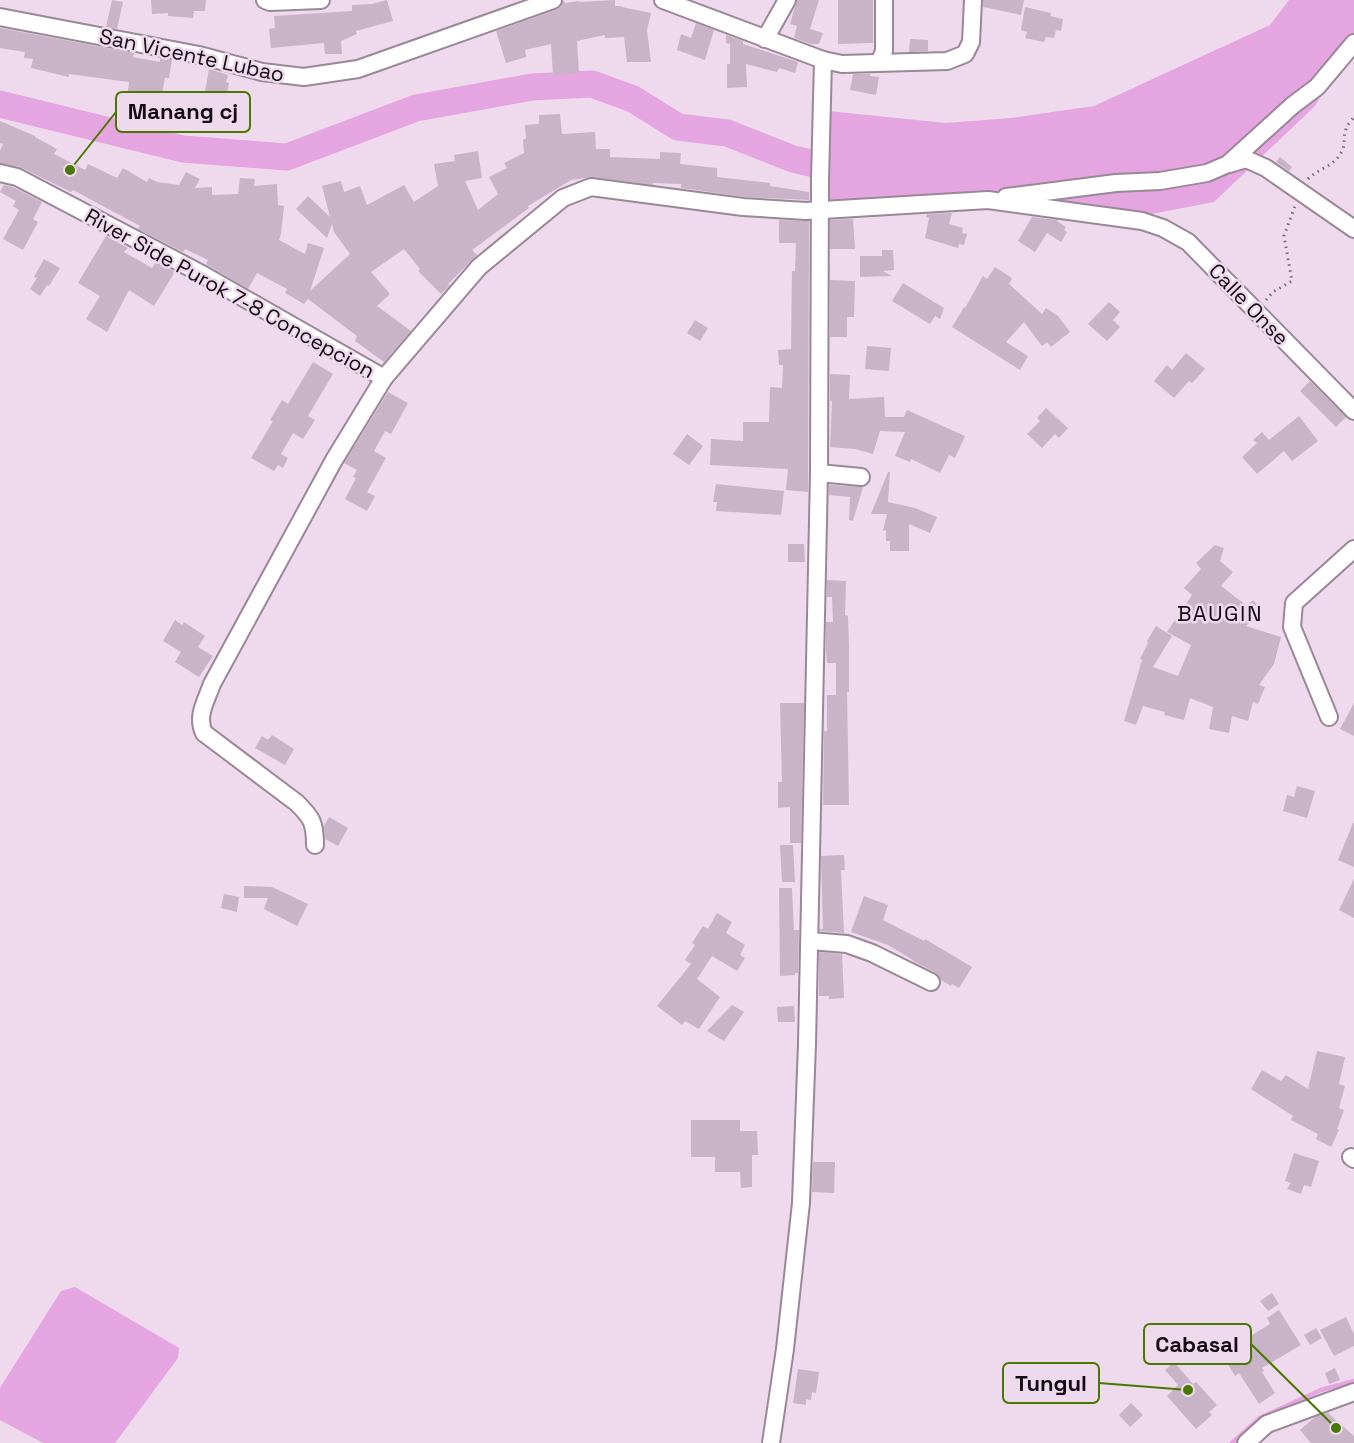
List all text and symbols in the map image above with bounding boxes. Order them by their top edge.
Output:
street label: San Vicente Lubao [97,22,287,88]
callout: Manang cj [116,92,250,132]
text: Manang cj [128,97,238,125]
street label: River Side Purok 7-8 Concepcion [80,202,380,384]
street label: Calle Onse [1203,257,1295,351]
district label: BAUGIN [1177,599,1263,627]
callout: Cabasal [1144,1324,1251,1364]
text: Cabasal [1155,1330,1239,1358]
callout: Tungul [1003,1363,1099,1403]
text: Tungul [1015,1369,1087,1397]

